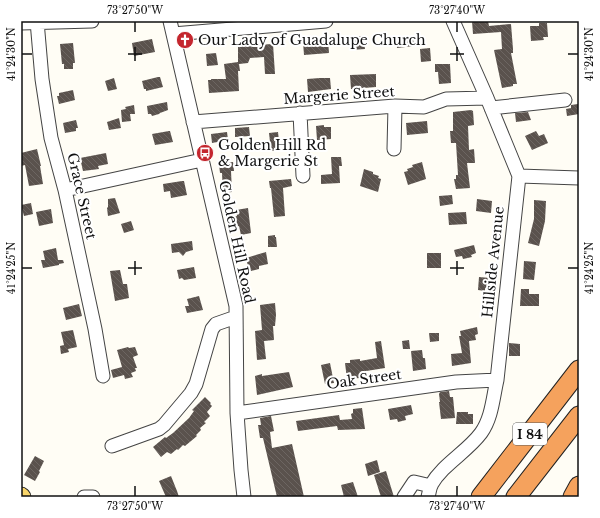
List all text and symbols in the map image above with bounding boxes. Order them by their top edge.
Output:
text: 73°27'50"W [107,4,163,17]
text: 73°27'40"W [429,4,485,17]
text: 41°24'30"N [5,27,18,81]
text: 41°24'30"N [583,27,596,81]
church icon: Our Lady of Guadalupe Church [175,30,195,50]
place label: Our Lady of Guadalupe Church [198,31,426,49]
street label: Margerie Street [283,82,396,108]
place label: Golden Hill Rd & Margerie St [218,136,327,170]
bus stop icon: Golden Hill Rd & Margerie St [195,143,215,163]
street label: Grace Street [63,151,101,242]
street label: Golden Hill Road [215,179,259,306]
street label: Hillside Avenue [478,205,508,319]
text: 41°24'25"N [5,242,18,294]
text: 41°24'25"N [583,242,596,294]
street label: Oak Street [325,365,403,393]
road number: I 84 [513,423,547,445]
text: 73°27'50"W [107,500,163,513]
text: 73°27'40"W [429,500,485,513]

